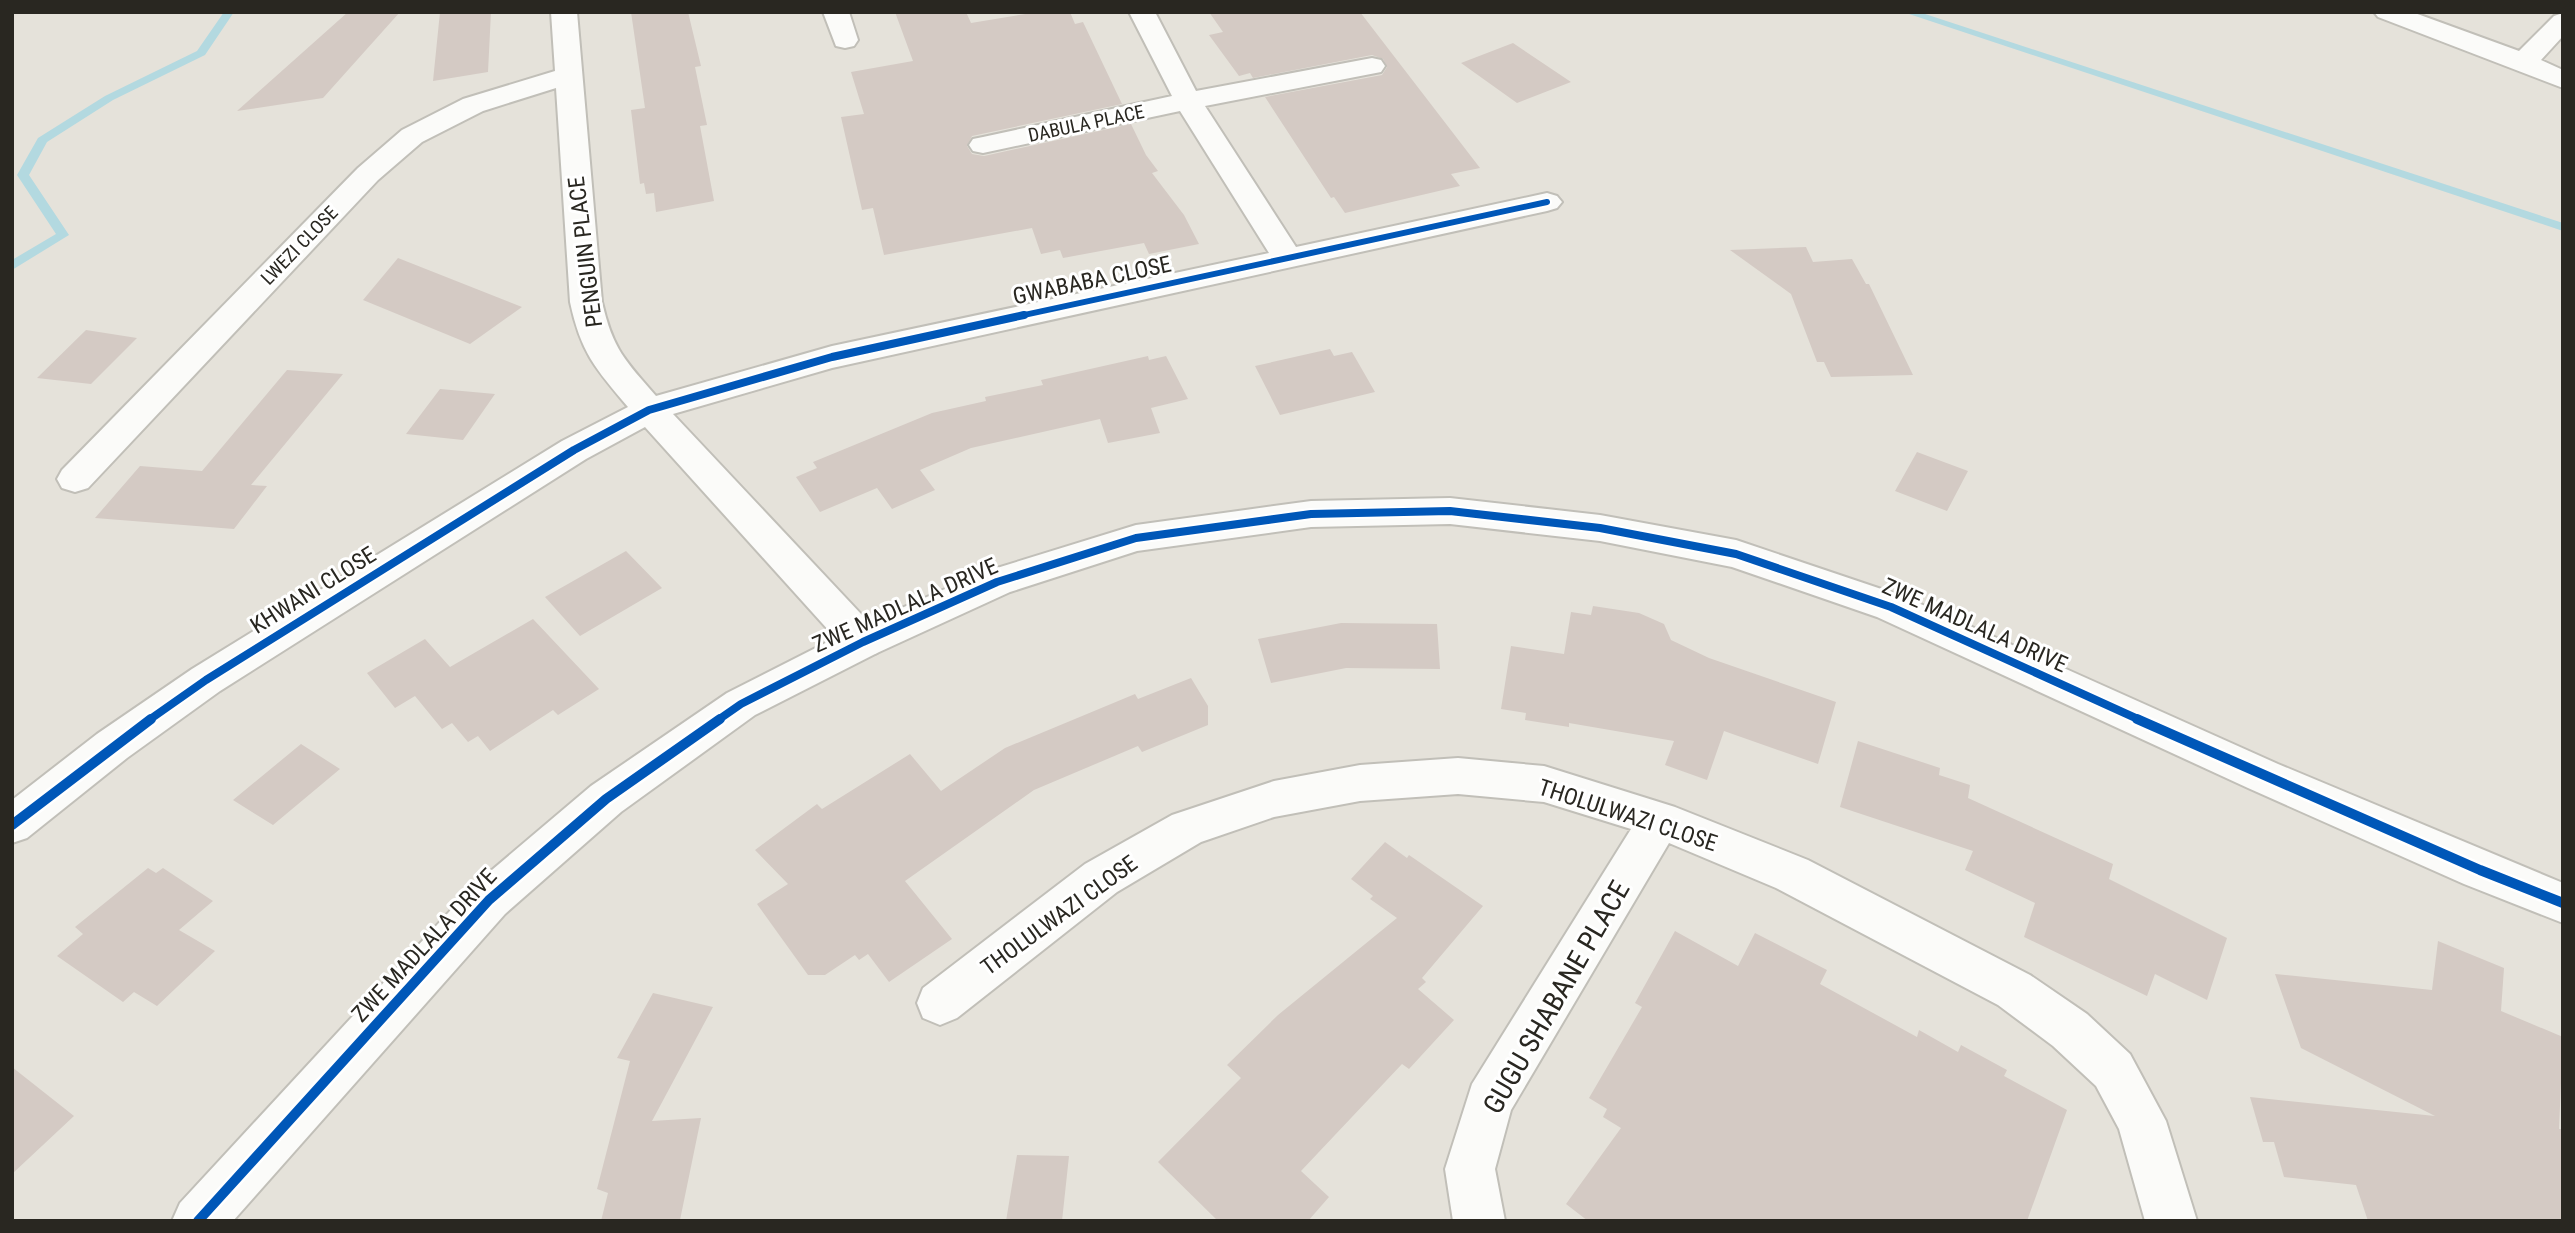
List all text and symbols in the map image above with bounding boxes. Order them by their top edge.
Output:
street label: DABULA PLACE [1026,100,1146,147]
street label: PENGUIN PLACE [563,175,608,329]
street label: LWEZI CLOSE [256,201,343,290]
street label: GWABABA CLOSE [1010,251,1174,310]
street label: KHWANI CLOSE [246,541,381,640]
street label: ZWE MADLALA DRIVE [808,553,1002,658]
street label: ZWE MADLALA DRIVE [1878,573,2072,678]
street label: THOLULWAZI CLOSE [1535,774,1721,857]
street label: THOLULWAZI CLOSE [976,850,1143,981]
street label: ZWE MADLALA DRIVE [346,863,502,1028]
street label: GUGU SHABANE PLACE [1476,875,1637,1119]

